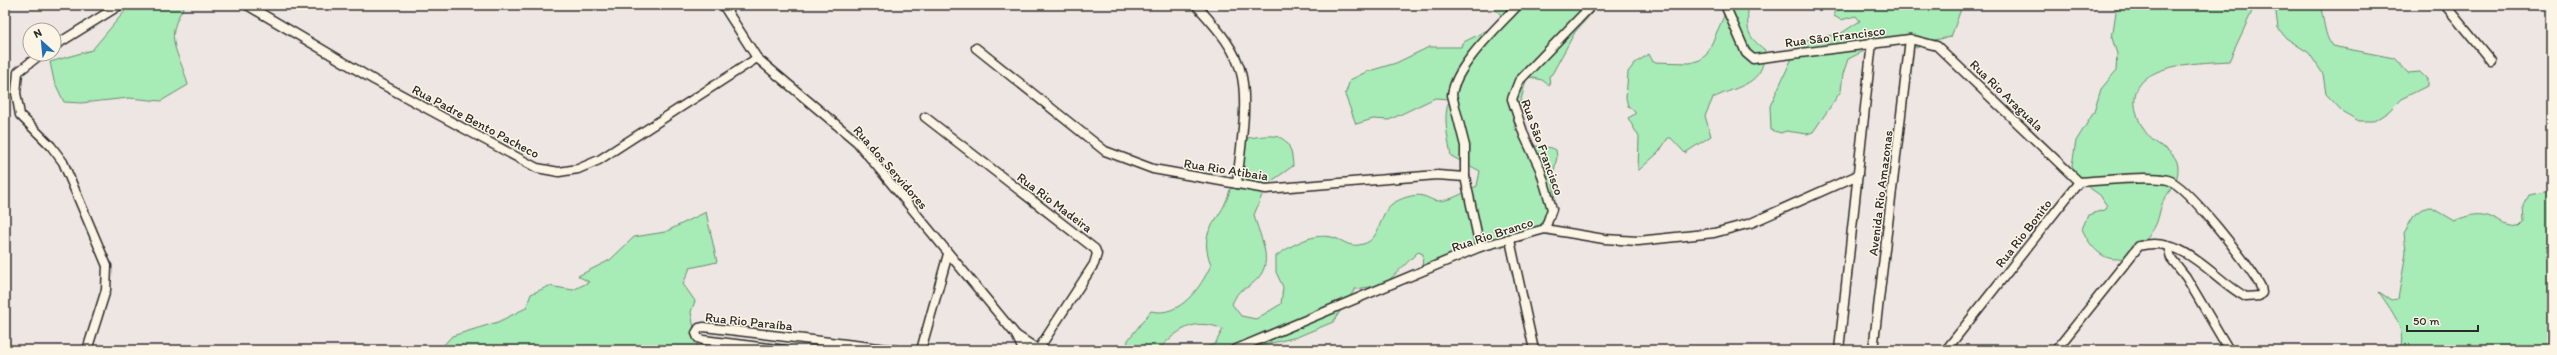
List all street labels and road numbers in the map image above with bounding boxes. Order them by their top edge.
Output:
street label: Rua São Francisco [1784,23,1887,50]
street label: Rua Rio Araguala [1967,57,2047,134]
street label: Rua Padre Bento Pacheco [410,82,542,162]
street label: Rua São Francisco [1518,97,1567,198]
street label: Rua dos Servidores [850,123,931,212]
street label: Avenida Rio Amazonas [1865,129,1896,257]
street label: Rua Rio Atibaia [1183,155,1270,184]
street label: Rua Rio Madeira [1014,169,1096,236]
street label: Rua Rio Bonito [1992,196,2055,270]
street label: Rua Rio Branco [1449,214,1535,255]
street label: Rua Rio Paraíba [704,309,794,334]

